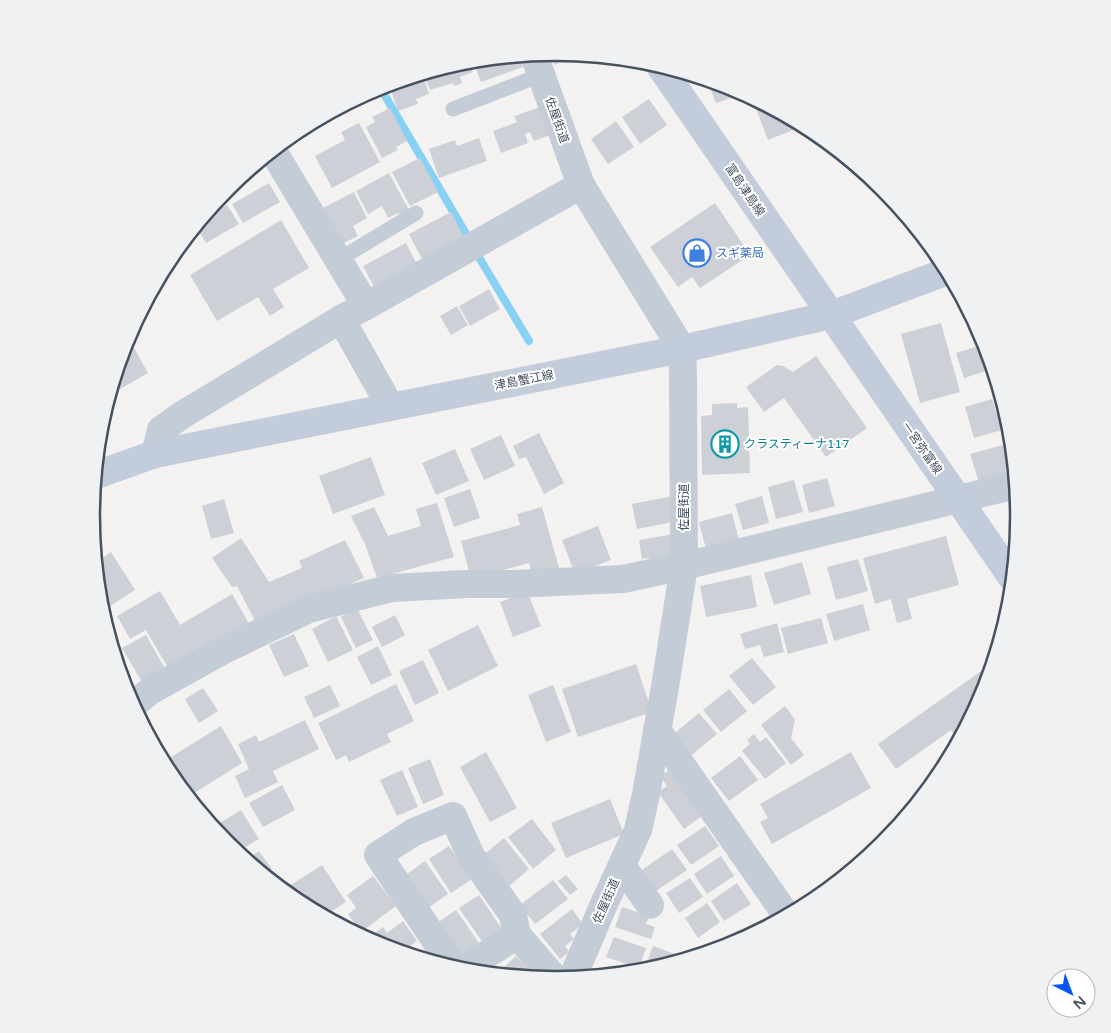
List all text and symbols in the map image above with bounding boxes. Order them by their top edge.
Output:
street label: 佐屋街道 [542,95,572,145]
street label: 富島津島線 [722,161,768,219]
shop icon: スギ薬局 [682,238,712,268]
place label: スギ薬局 [716,246,764,260]
street label: 津島蟹江線 [493,367,555,393]
street label: 一宮弥富線 [899,419,945,477]
building icon: クラスティーナ117 [710,429,740,459]
place label: クラスティーナ117 [744,437,850,451]
street label: 佐屋街道 [677,483,691,531]
street label: 佐屋街道 [590,876,622,926]
north arrow [1046,968,1096,1018]
text: N [1069,992,1089,1012]

